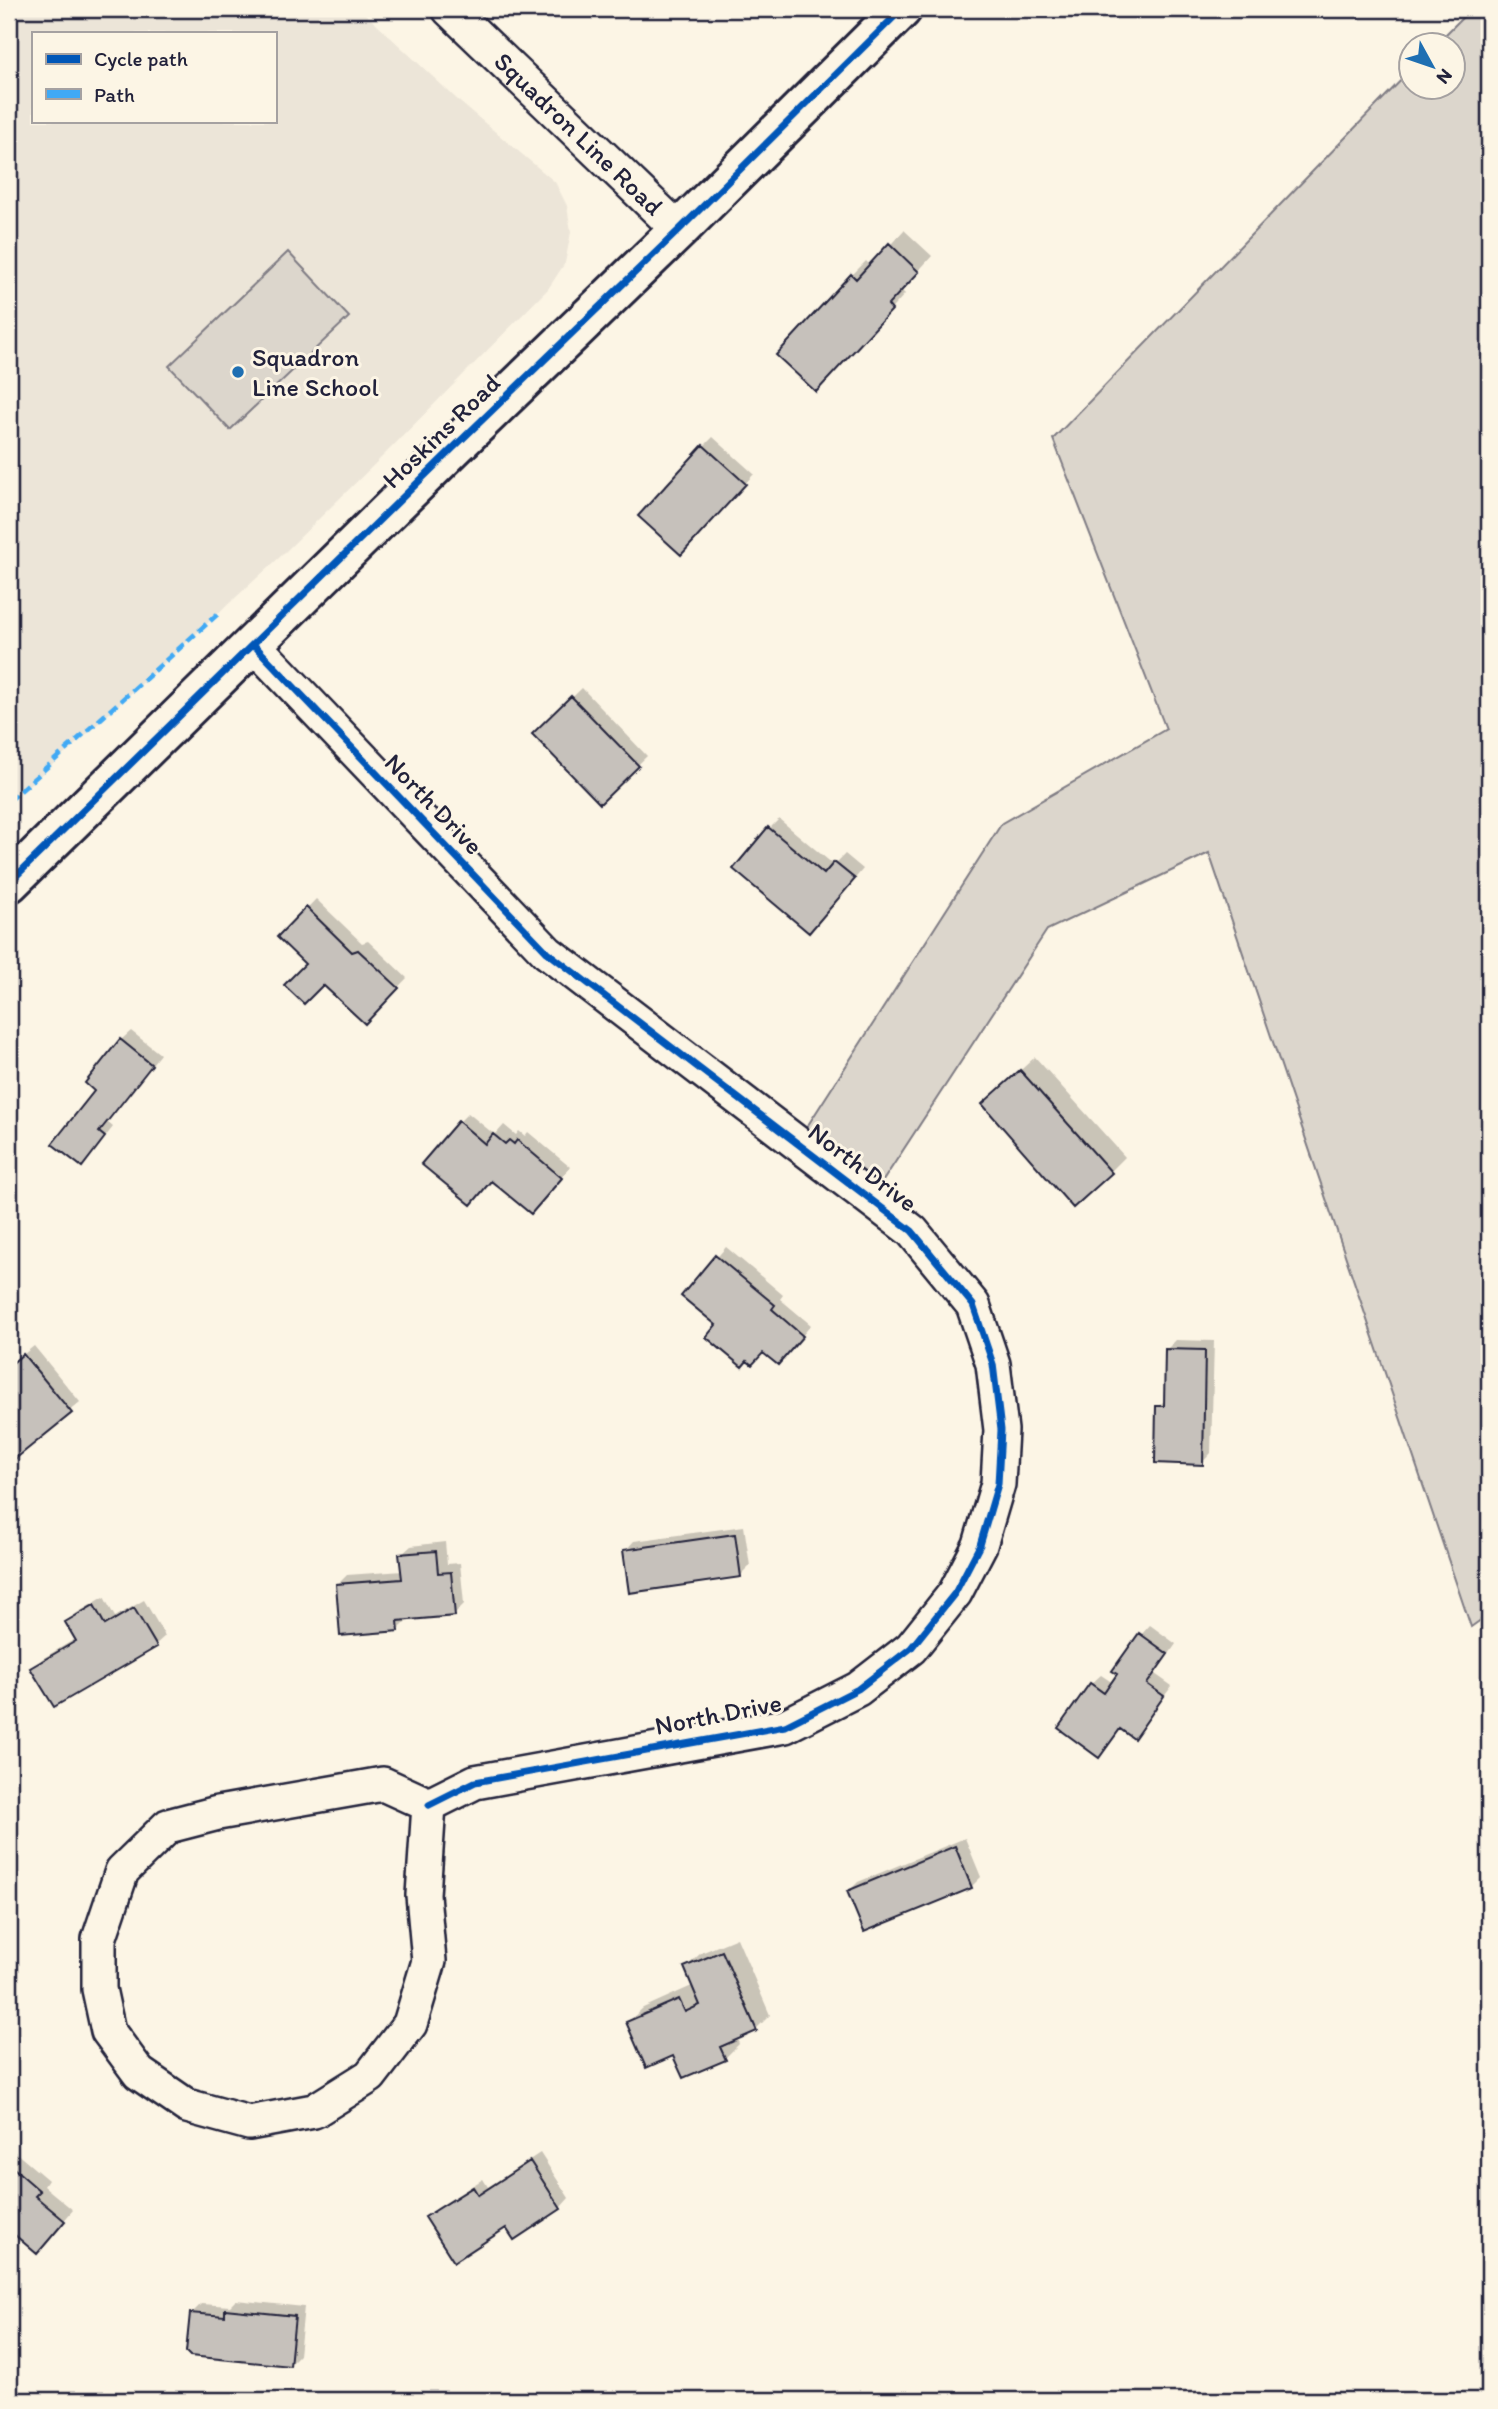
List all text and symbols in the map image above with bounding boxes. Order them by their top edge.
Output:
legend [32,32,276,122]
north arrow [1396,32,1466,102]
street label: Squadron Line Road [488,45,670,222]
text: Cycle path [94,46,188,71]
text: N [1432,64,1458,89]
text: Path [94,82,135,107]
place label: Squadron Line School [252,341,379,403]
marker: Squadron Line School [230,364,246,380]
street label: Hoskins Road [375,367,507,495]
street label: North Drive [378,747,490,861]
street label: North Drive [802,1116,924,1218]
street label: North Drive [652,1686,784,1742]

